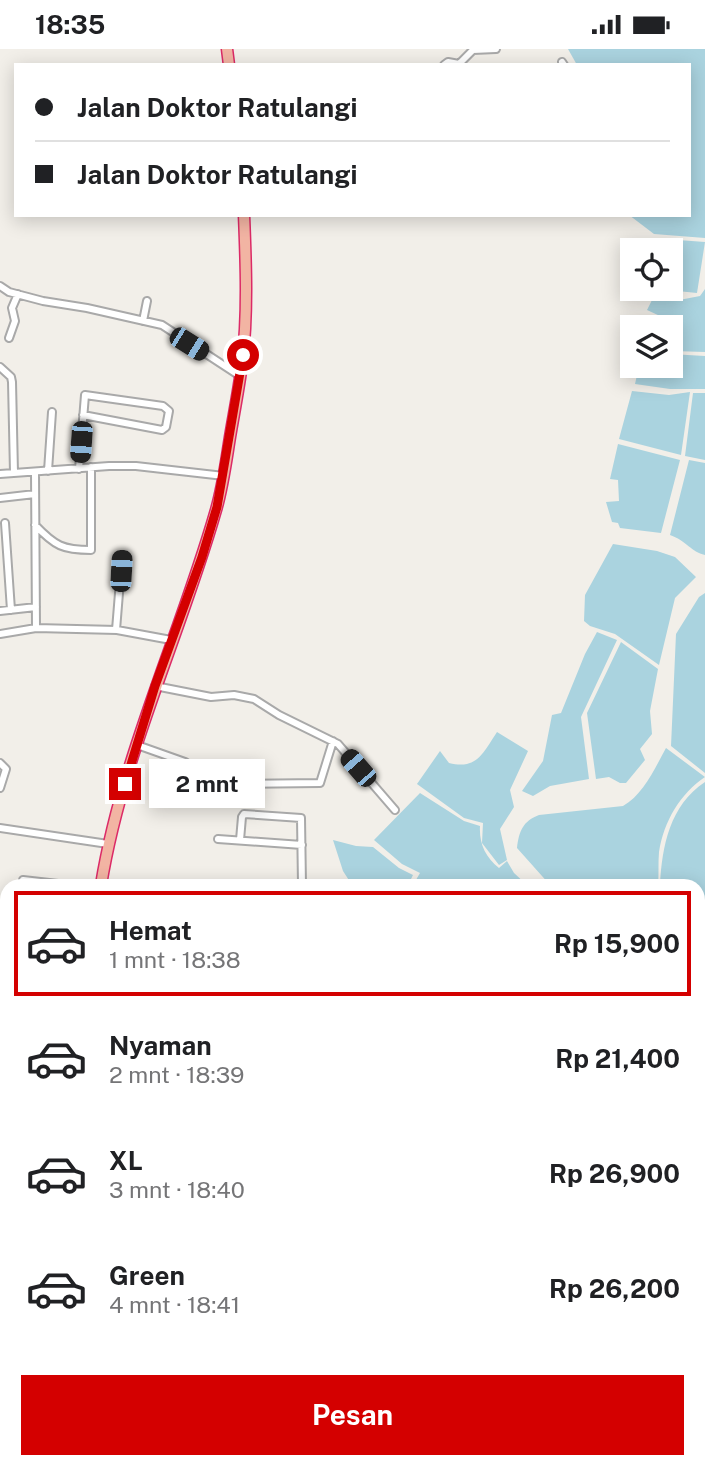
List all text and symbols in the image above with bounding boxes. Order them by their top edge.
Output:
text: 18:35 [35,9,105,40]
text: Jalan Doktor Ratulangi [77,92,358,123]
text: Jalan Doktor Ratulangi [77,159,358,190]
map controls [620,238,683,378]
button: locate [620,238,683,301]
button: layers [620,315,683,378]
car [166,324,213,364]
route start [227,339,259,371]
car [70,420,93,464]
car [110,549,133,593]
car [337,745,380,791]
callout: 2 mnt [150,759,265,809]
route end [109,768,141,800]
text: 2 mnt [175,770,239,797]
icon: car [25,912,88,975]
text: Hemat [109,915,192,946]
text: Rp 15,900 [554,928,680,959]
text: 1 mnt · 18:38 [109,946,241,973]
icon: car [25,1027,88,1090]
text: Nyaman [109,1030,212,1061]
text: Rp 21,400 [555,1043,680,1074]
text: 2 mnt · 18:39 [109,1061,244,1088]
icon: car [25,1142,88,1205]
text: XL [109,1145,143,1176]
text: Rp 26,900 [549,1158,680,1189]
text: 3 mnt · 18:40 [109,1176,245,1203]
icon: car [25,1257,88,1320]
text: Green [109,1260,185,1291]
text: Rp 26,200 [549,1273,680,1304]
text: 4 mnt · 18:41 [109,1291,240,1318]
button: Pesan [21,1375,684,1455]

